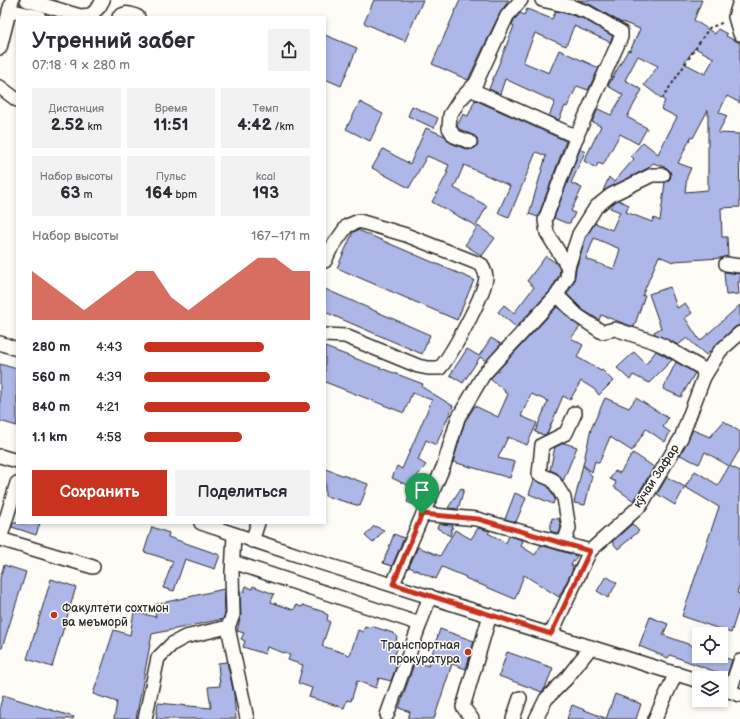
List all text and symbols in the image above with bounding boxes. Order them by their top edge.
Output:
text: Утренний забег [32,28,195,55]
button: share [268,29,310,71]
text: 07:18 · 9 × 280 m [32,57,130,73]
text: Дистанция [48,102,104,115]
text: Время [155,102,187,115]
text: Темп [253,102,279,115]
text: 2.52 [51,115,85,135]
text: 11:51 [153,115,189,135]
text: 4:42 [237,115,272,135]
text: km [85,120,102,133]
text: /km [272,120,294,133]
text: Набор высоты [40,170,113,183]
text: Пульс [156,170,186,183]
text: kcal [256,170,276,183]
text: 63 [60,183,80,203]
text: 164 [145,183,172,203]
text: 193 [252,183,279,203]
text: m [80,188,92,201]
text: bpm [172,188,197,201]
text: Набор высоты [32,228,119,244]
text: 167–171 m [251,228,310,244]
text: 280 m [32,339,70,355]
text: 4:43 [96,339,122,355]
text: 560 m [32,369,70,385]
text: 4:39 [96,369,122,385]
text: 840 m [32,399,70,415]
text: 4:21 [96,399,119,415]
text: 1.1 km [32,429,67,445]
text: 4:58 [96,429,122,445]
street label: кӯчаи Зафар [630,441,683,511]
button: Сохранить [32,470,167,516]
button: Поделиться [175,470,310,516]
pin [405,473,439,514]
icon: arrive [411,479,433,501]
place label: Факултети сохтмон ва меъморӣ [62,601,169,630]
marker: Факултети сохтмон ва меъморӣ [49,610,59,620]
map controls [692,627,728,707]
button: locate [692,627,728,663]
place label: Транспортная прокуратура [381,638,460,667]
marker: Транспортная прокуратура [463,647,473,657]
button: layers [692,671,728,707]

